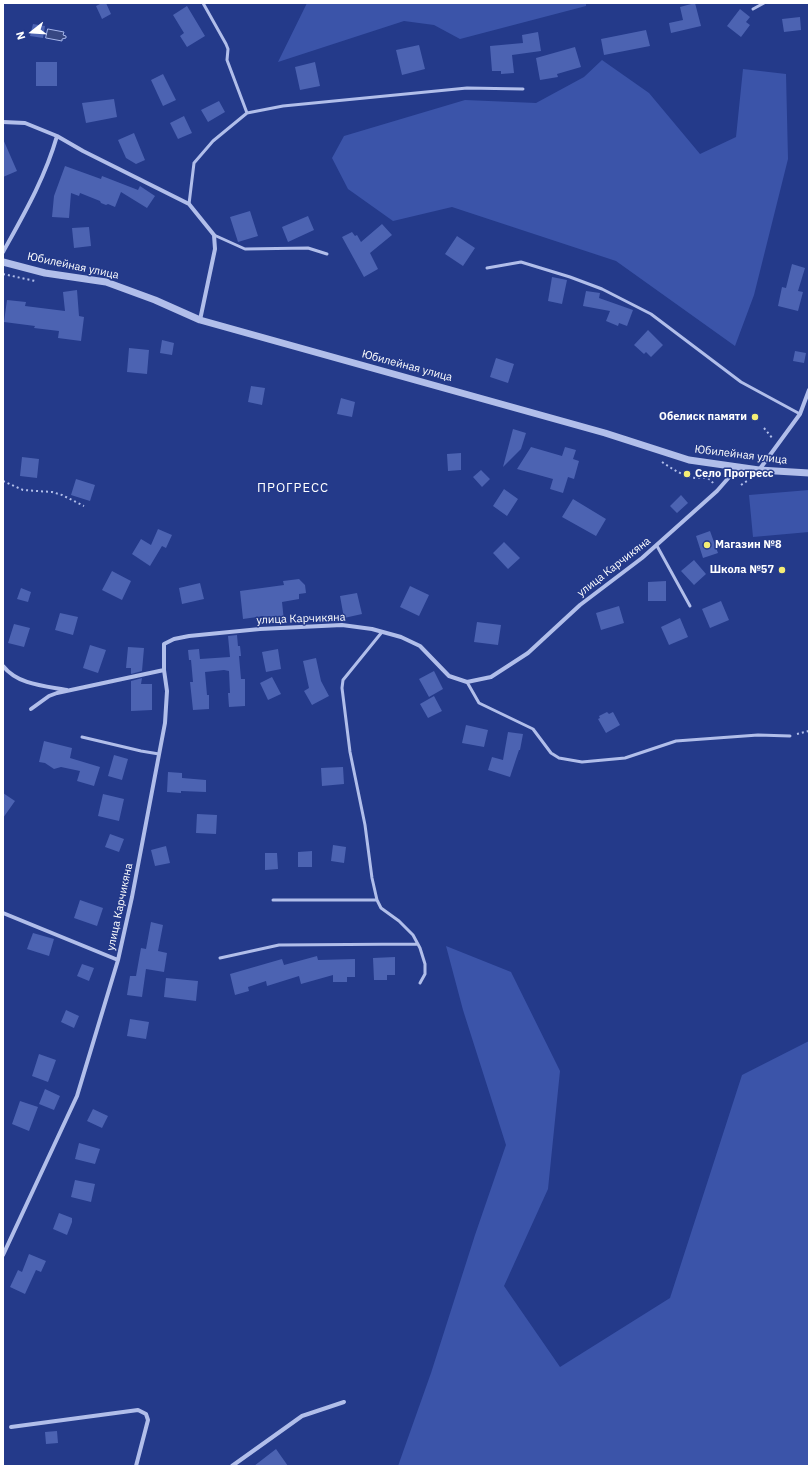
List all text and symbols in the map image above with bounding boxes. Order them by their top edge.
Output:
north arrow [12,12,52,52]
text: N [13,30,28,41]
street label: Юбилейная улица [26,250,120,282]
street label: Юбилейная улица [360,348,454,384]
place label: Обелиск памяти [659,410,747,424]
marker: Обелиск памяти [750,412,760,422]
street label: Юбилейная улица [694,443,788,467]
place label: Село Прогресс [695,467,774,481]
marker: Село Прогресс [682,469,692,479]
district label: ПРОГРЕСС [257,480,329,496]
street label: улица Карчикяна [575,534,653,600]
place label: Магазин №8 [715,538,782,552]
marker: Магазин №8 [702,540,712,550]
place label: Школа №57 [710,563,774,577]
marker: Школа №57 [777,565,787,575]
street label: улица Карчикяна [256,611,346,627]
street label: улица Карчикяна [104,862,136,952]

